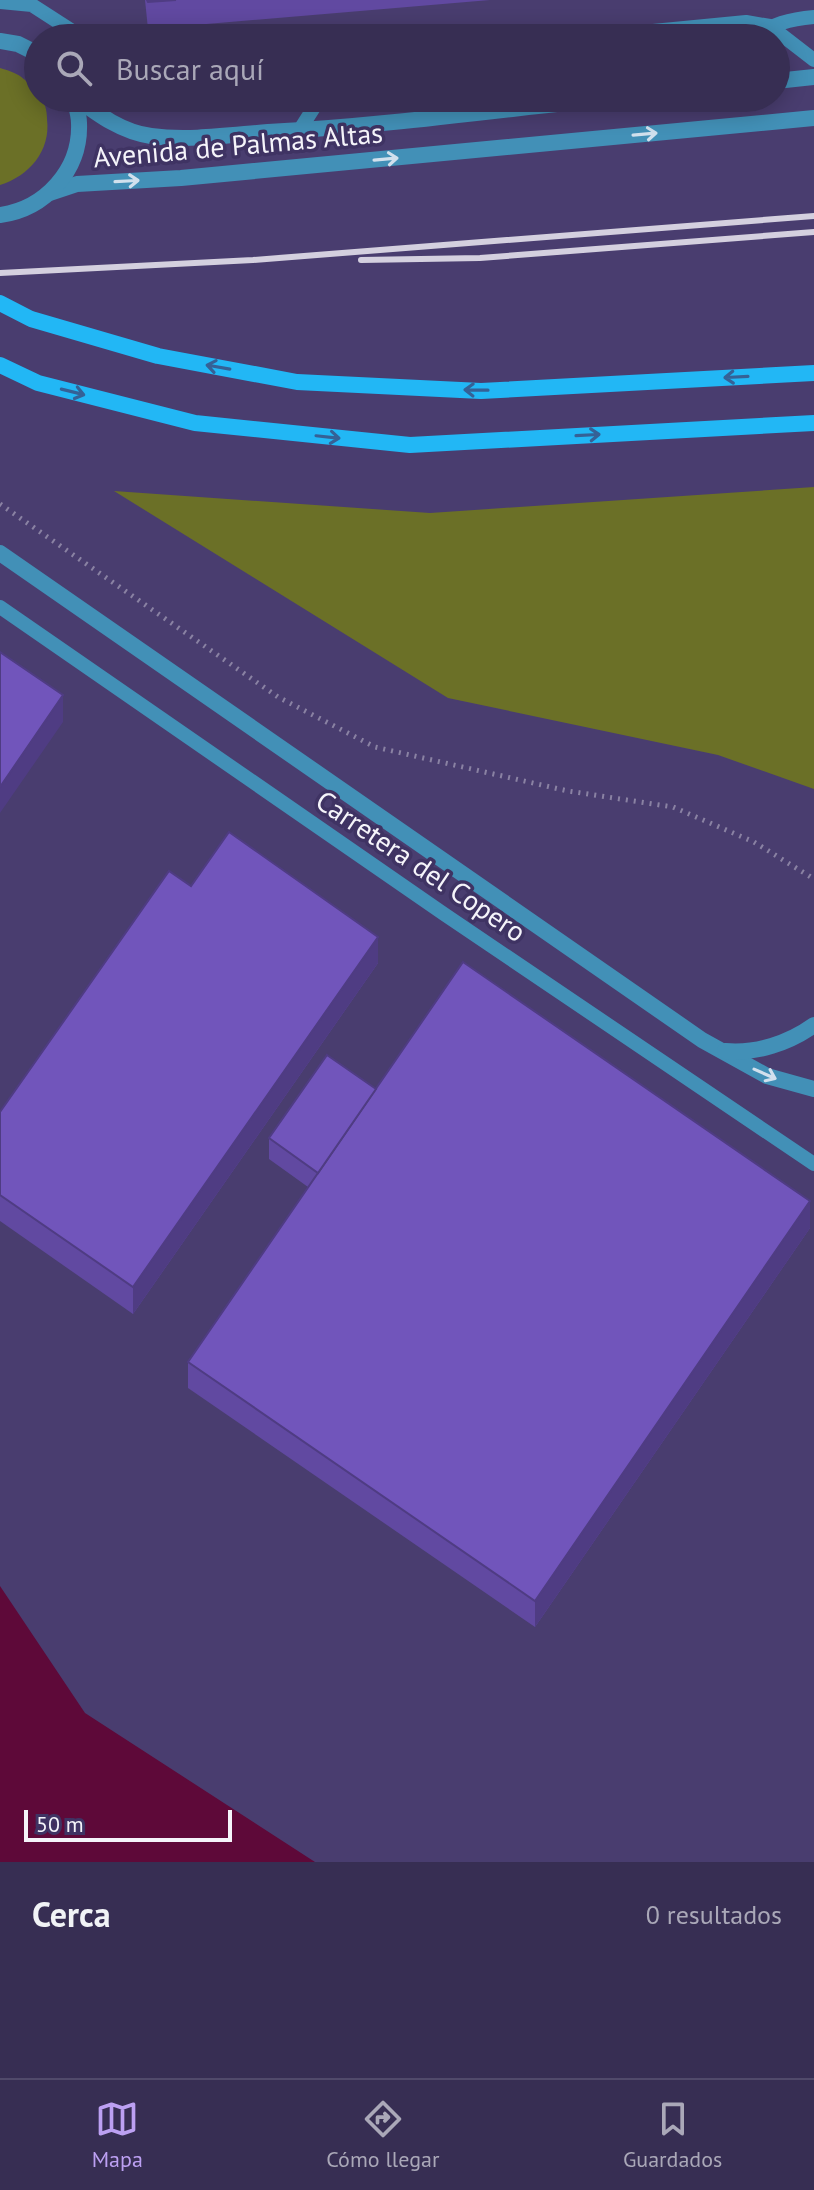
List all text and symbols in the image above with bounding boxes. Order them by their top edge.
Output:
search box [24,24,790,112]
icon: search [52,46,96,90]
text: Buscar aquí [116,49,264,88]
street label: Avenida de Palmas Altas [92,113,384,176]
one-way arrow [631,126,658,141]
one-way arrow [372,151,399,166]
one-way arrow [113,173,140,188]
one-way arrow [206,359,231,374]
one-way arrow [723,370,750,385]
one-way arrow [464,382,490,398]
one-way arrow [60,385,85,400]
one-way arrow [574,428,601,443]
one-way arrow [314,429,341,444]
street label: Carretera del Copero [309,782,534,950]
one-way arrow [752,1068,777,1083]
scale bar [24,1806,232,1842]
text: 50 m [36,1810,84,1838]
text: Cerca [32,1892,111,1936]
text: 0 resultados [646,1898,782,1931]
tab: Mapa [92,2097,143,2173]
tab: Cómo llegar [326,2097,439,2173]
tab: Guardados [623,2097,722,2173]

